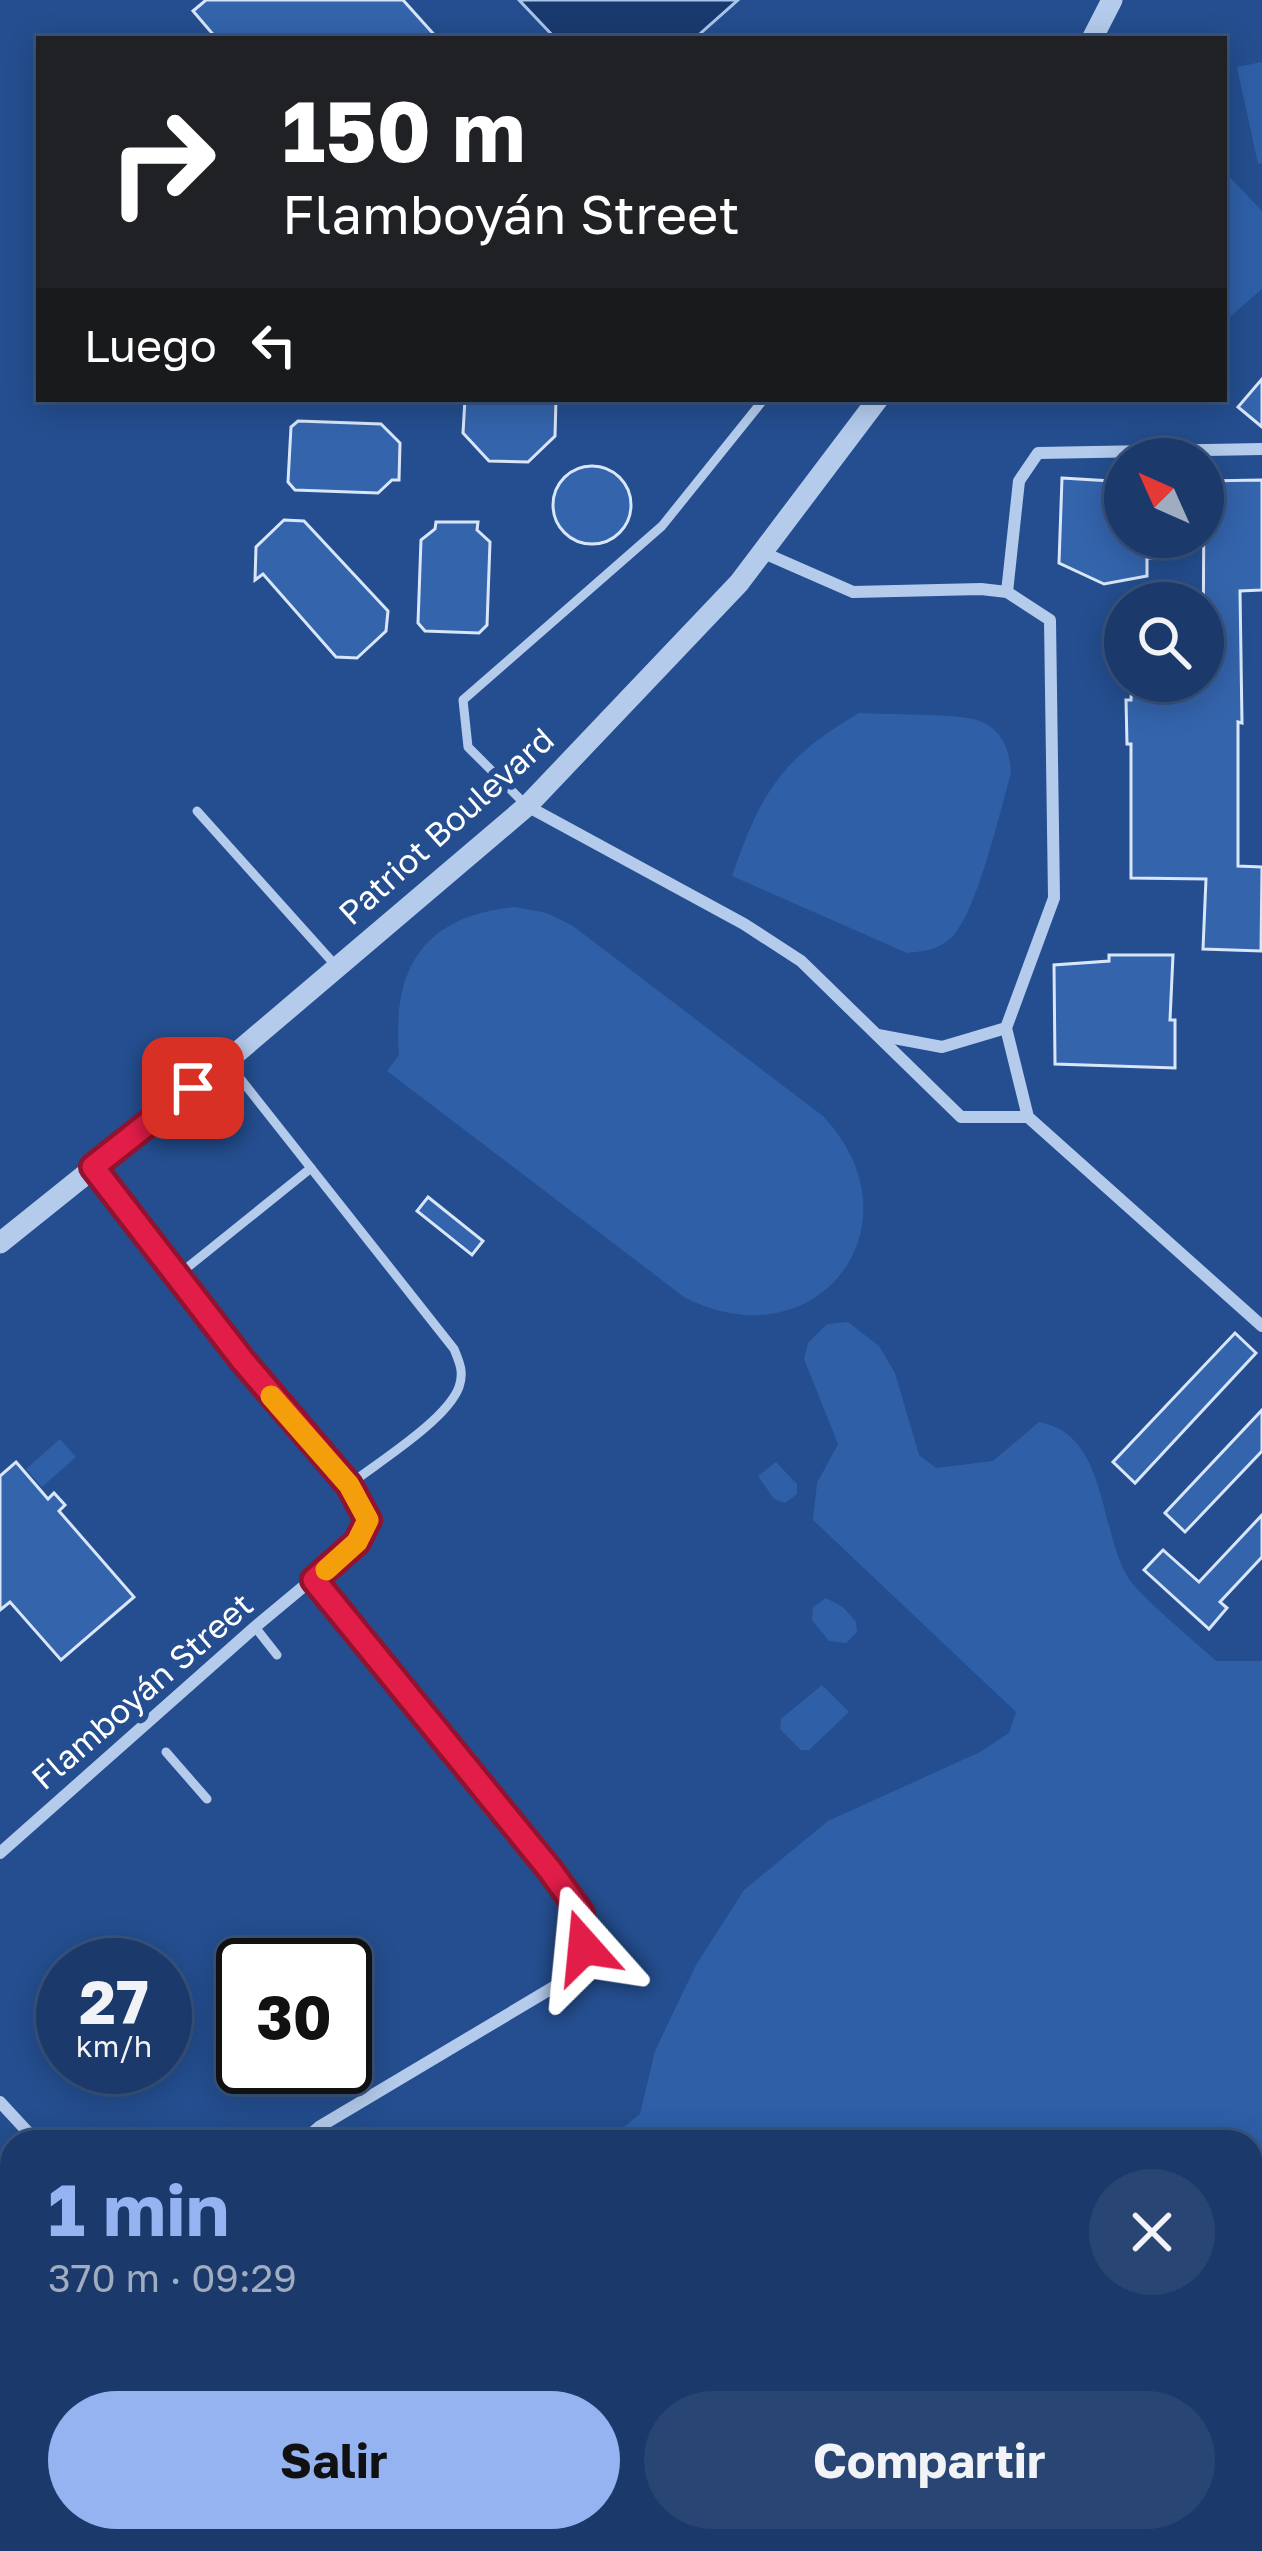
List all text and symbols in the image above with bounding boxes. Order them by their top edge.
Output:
text: 150 m [282,80,526,180]
icon: right [84,84,240,240]
text: Flamboyán Street [282,181,740,246]
icon: left [241,312,307,378]
text: Luego [84,318,217,372]
north arrow [1104,438,1224,558]
map controls [1104,438,1224,702]
button: search [1104,582,1224,702]
street label: Patriot Boulevard [330,719,561,932]
pin [142,1037,244,1139]
icon: arrive [160,1055,226,1121]
street label: Flamboyán Street [23,1584,260,1797]
position arrow [521,1884,647,2010]
speed limit sign: 30 [216,1938,372,2094]
text: 27 [79,1965,149,2037]
text: km/h [76,2028,152,2064]
text: 1 min [48,2165,229,2252]
button: close [1089,2169,1215,2295]
text: 370 m · 09:29 [48,2254,297,2301]
button: Salir [48,2391,620,2529]
button: Compartir [644,2391,1215,2529]

